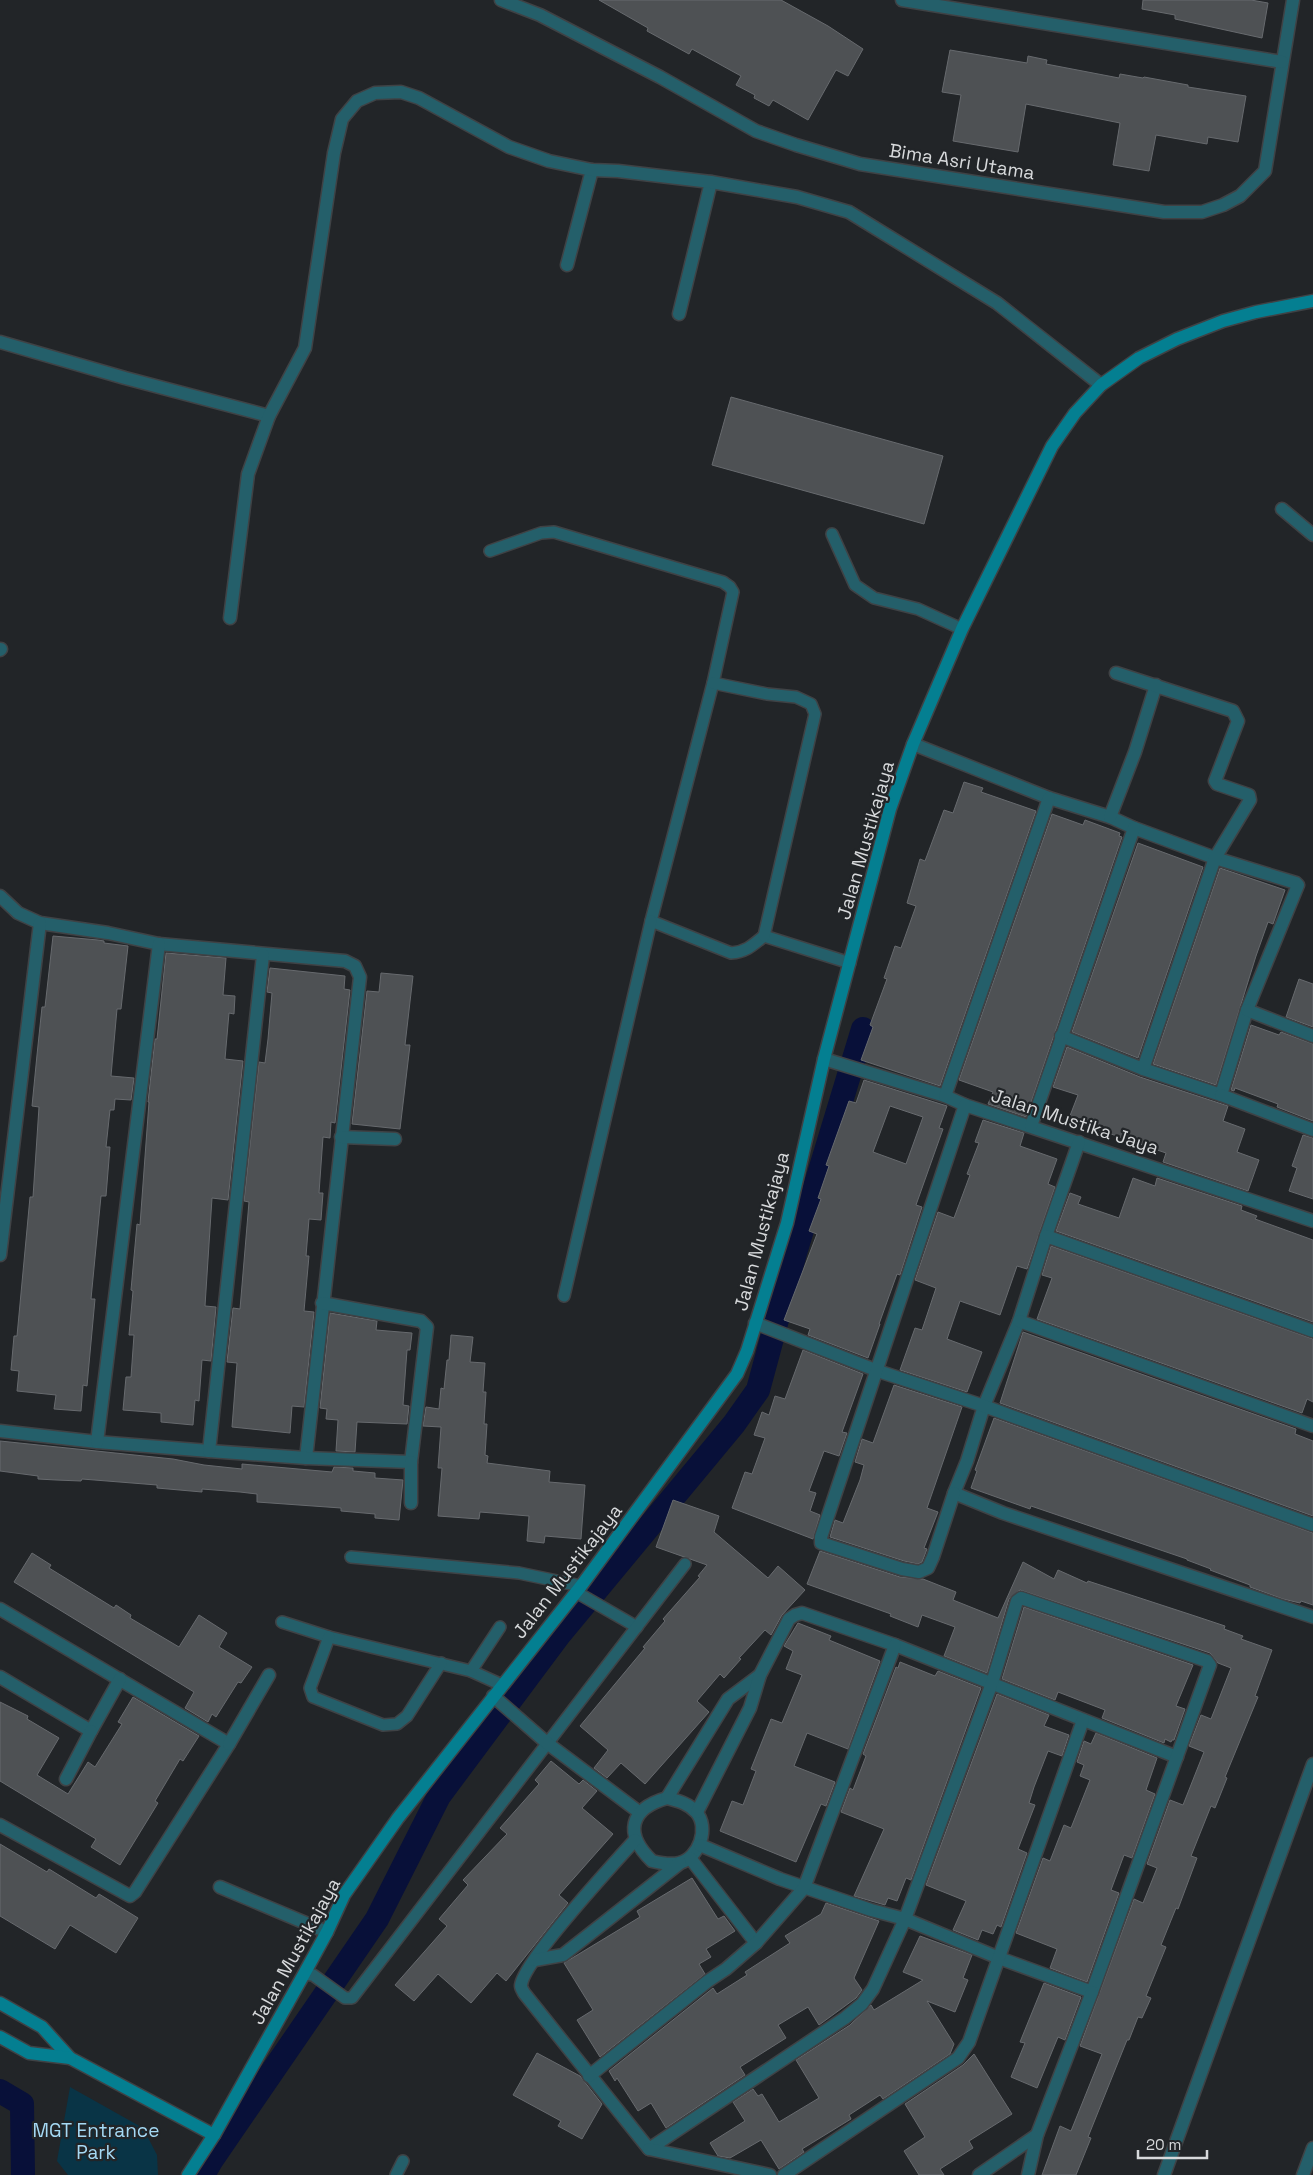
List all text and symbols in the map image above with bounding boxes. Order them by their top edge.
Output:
street label: Bima Asri Utama [887,138,1037,185]
street label: Jalan Mustikajaya [831,758,900,922]
street label: Jalan Mustika Jaya [988,1083,1162,1160]
street label: Jalan Mustikajaya [728,1149,795,1314]
street label: Jalan Mustikajaya [507,1499,628,1644]
street label: Jalan Mustikajaya [245,1873,346,2029]
park label: MGT Entrance Park [33,2118,159,2165]
scale bar [1138,2128,1207,2160]
text: 20 m [1146,2135,1181,2154]

